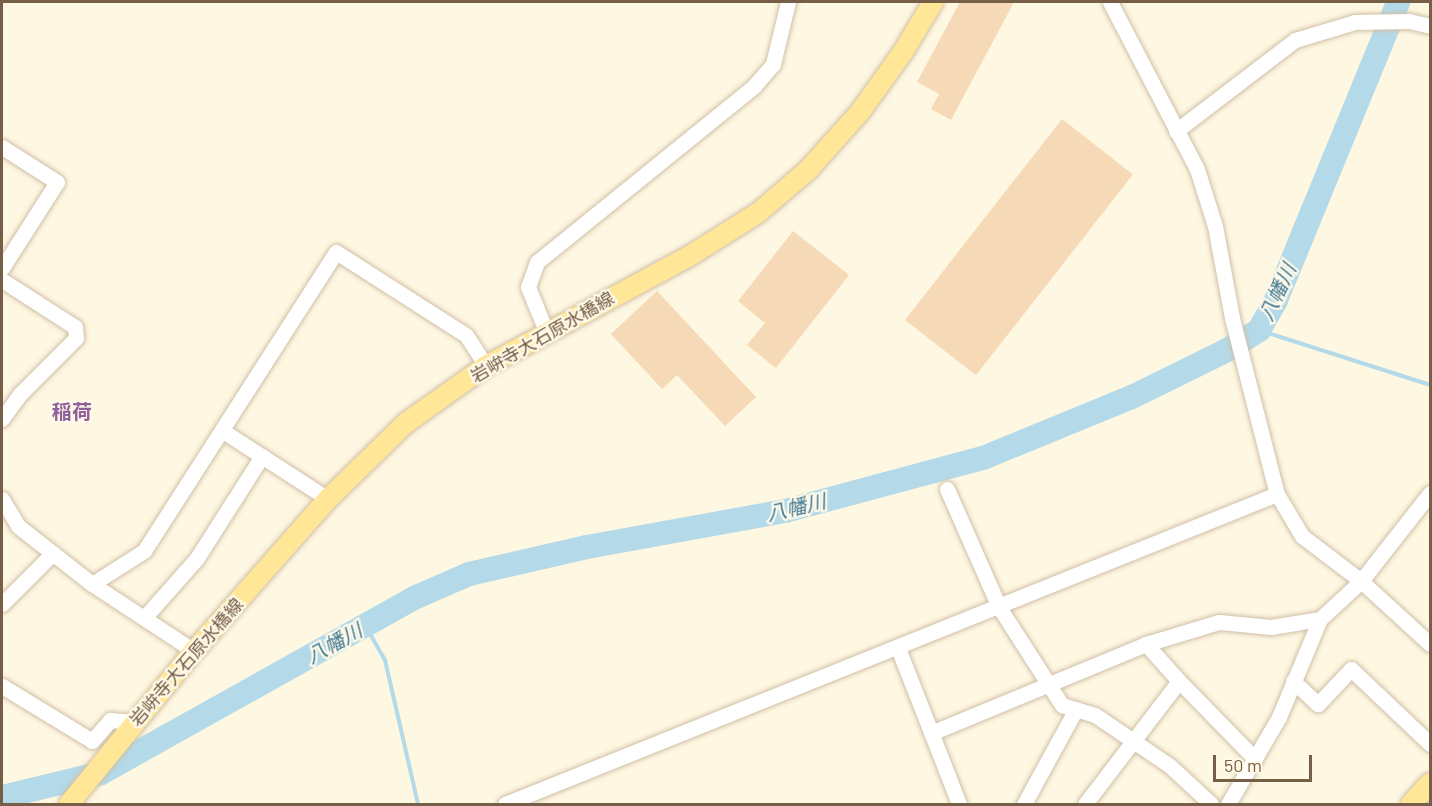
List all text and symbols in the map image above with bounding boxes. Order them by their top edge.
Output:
water label: 八幡川 [1253,260,1301,324]
street label: 岩峅寺大石原水橋線 [466,287,618,387]
district label: 稲荷 [52,399,92,423]
water label: 八幡川 [764,489,828,525]
street label: 岩峅寺大石原水橋線 [125,594,247,730]
water label: 八幡川 [302,618,366,668]
scale bar [1216,743,1315,781]
text: 50 m [1224,754,1262,776]

